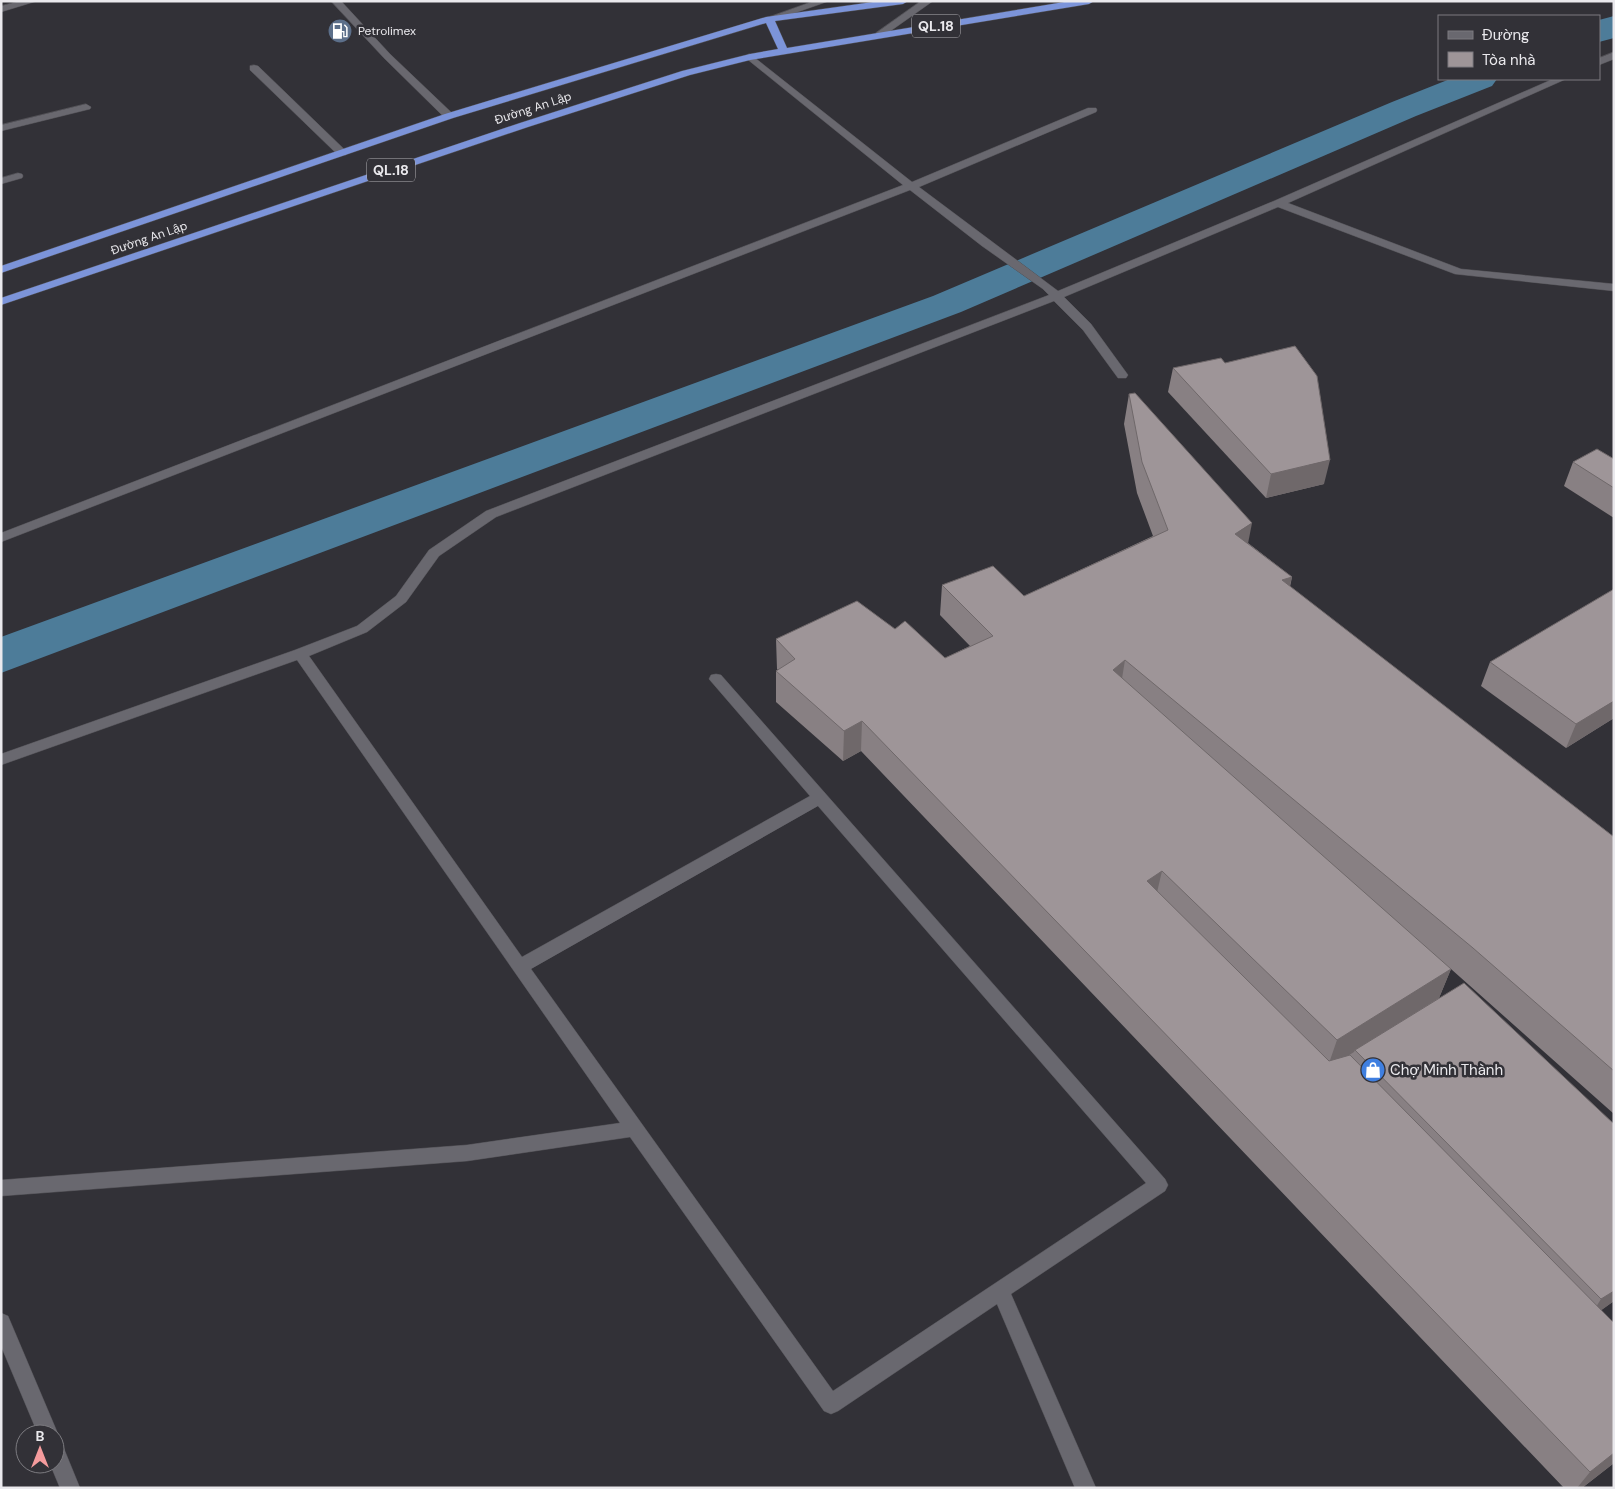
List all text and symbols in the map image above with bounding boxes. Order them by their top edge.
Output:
road number: QL.18 [912,15,960,38]
legend [1438,15,1600,80]
fuel station icon: Petrolimex [327,18,353,44]
place label: Petrolimex [358,23,416,39]
text: Đường [1482,25,1530,45]
text: Tòa nhà [1482,50,1536,70]
street label: Đường An Lập [493,88,573,128]
road number: QL.18 [367,158,415,182]
street label: Đường An Lập [109,217,189,259]
shop icon: Chợ Minh Thành [1360,1057,1386,1083]
place label: Chợ Minh Thành [1390,1060,1503,1080]
north arrow [15,1424,65,1474]
text: B [36,1427,45,1445]

